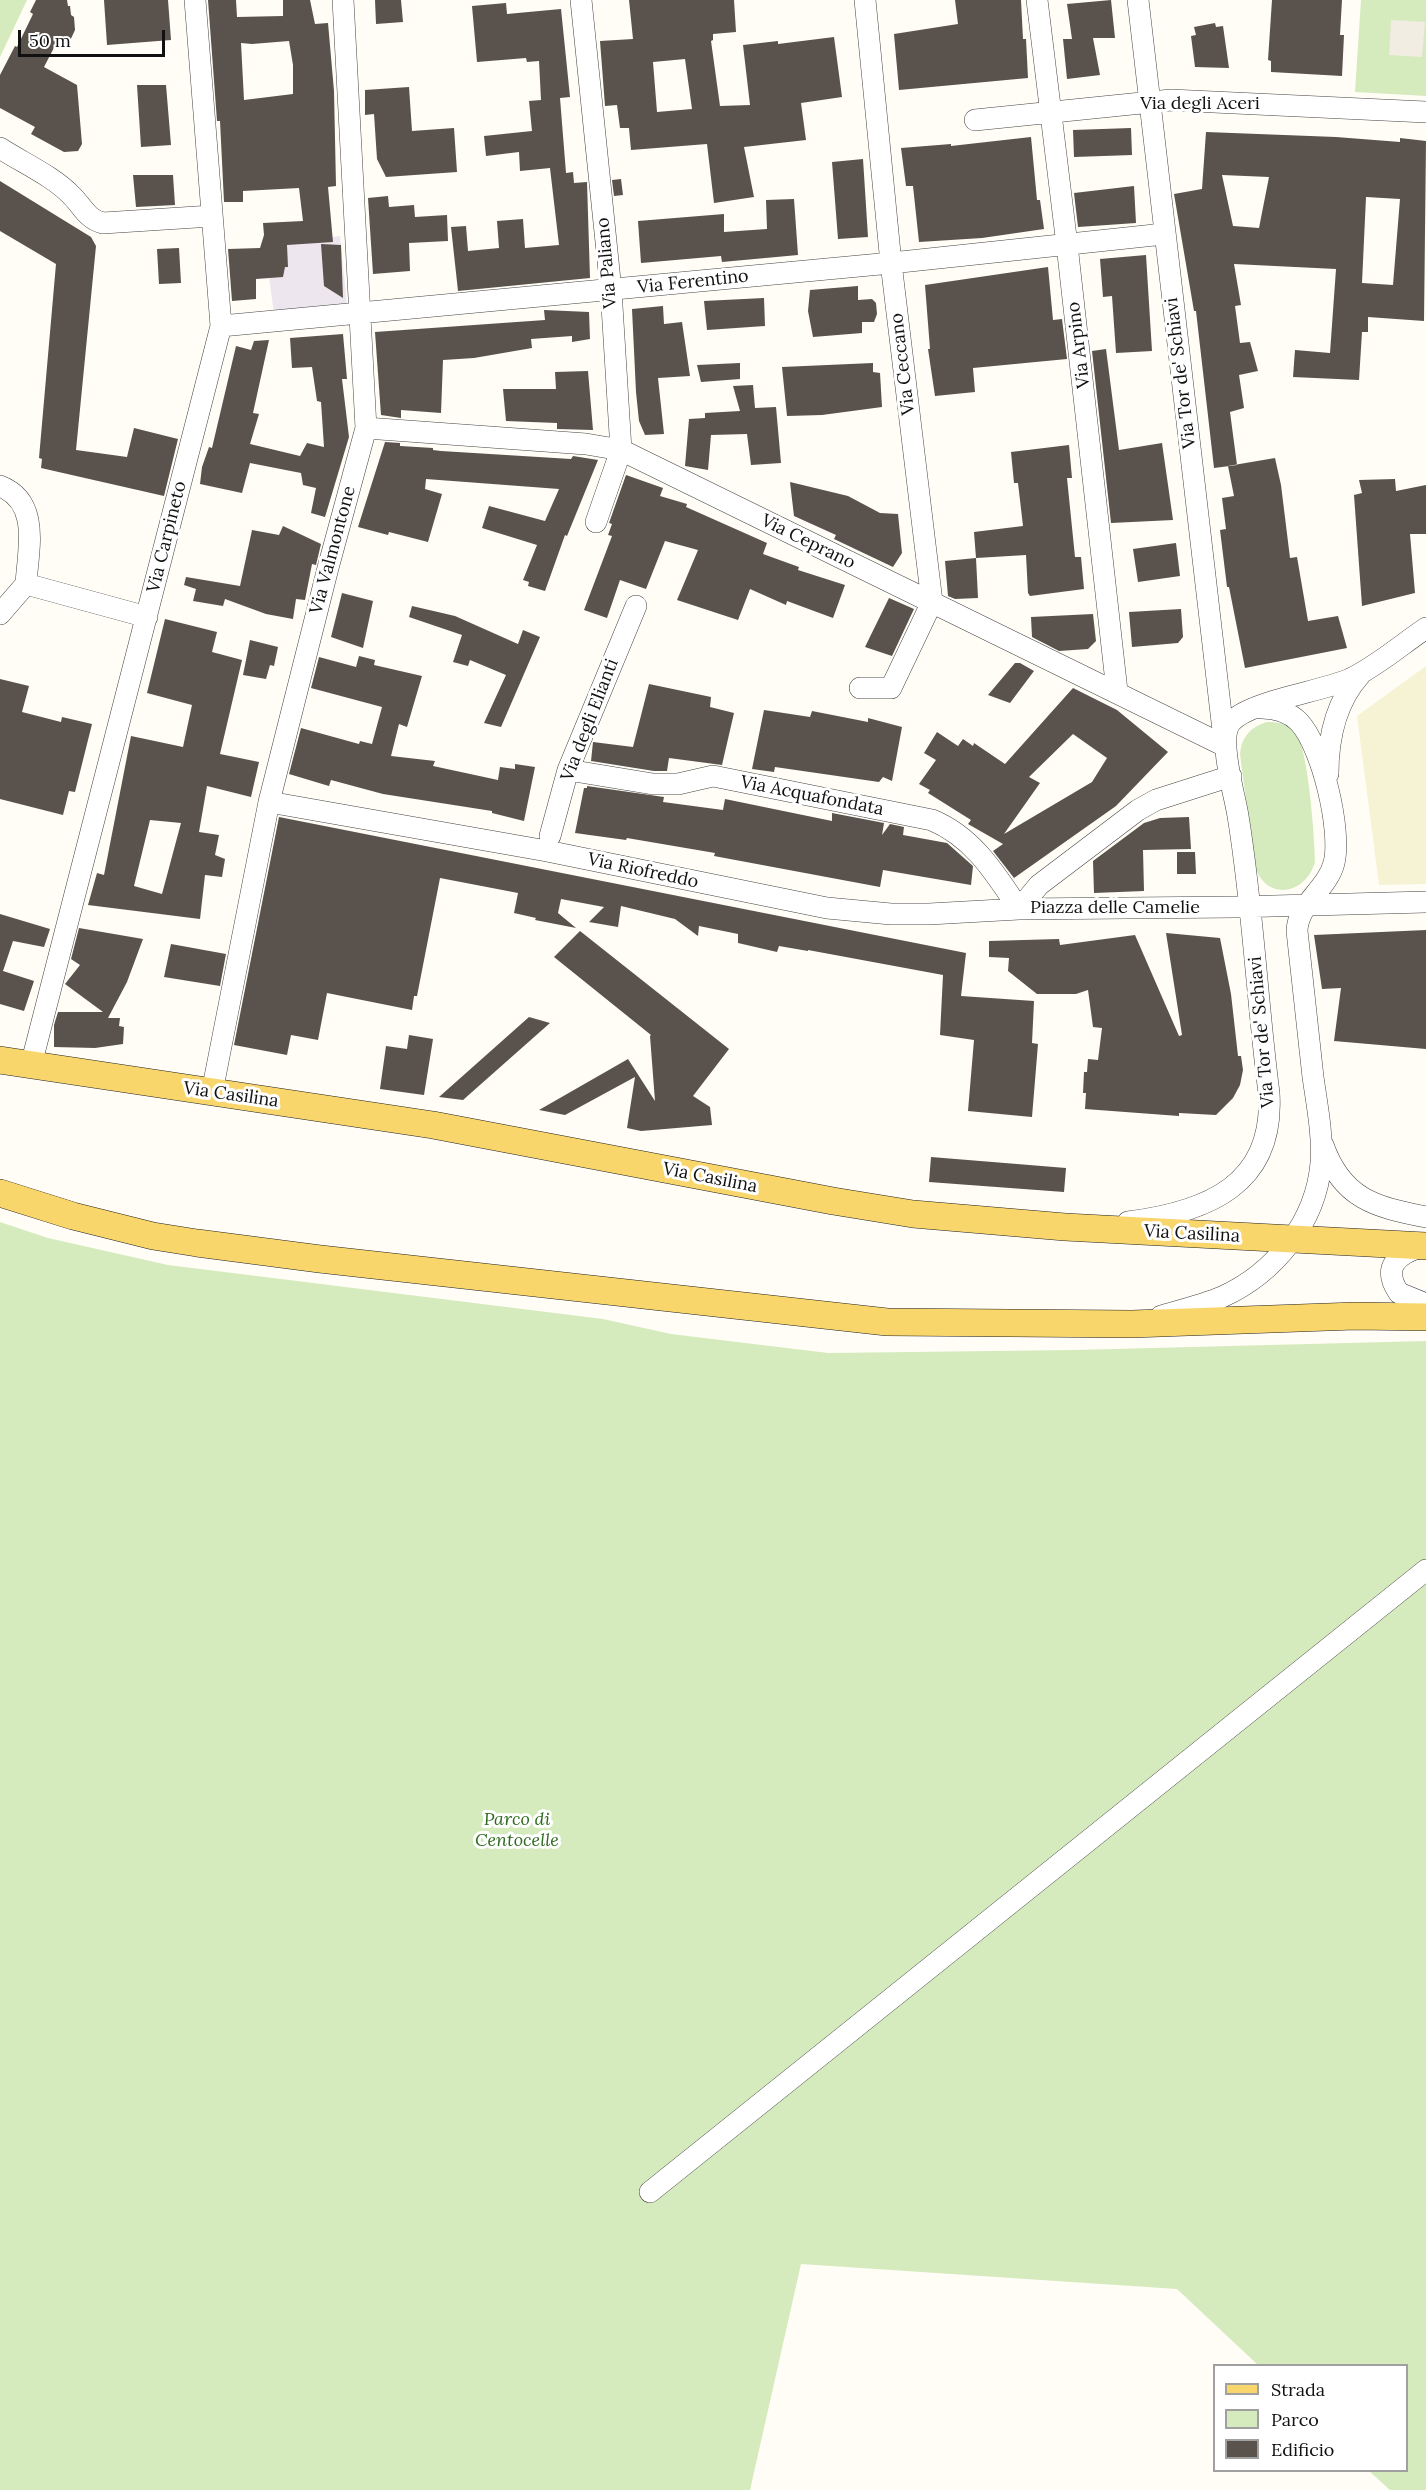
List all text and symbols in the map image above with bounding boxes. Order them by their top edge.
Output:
scale bar [21,18,168,56]
text: 50 m [29,29,71,52]
street label: Via degli Aceri [1140,93,1260,115]
street label: Via Paliano [592,217,622,309]
street label: Via Ferentino [636,265,750,299]
street label: Via Tor de' Schiavi [1161,296,1201,450]
street label: Via Arpino [1063,301,1095,389]
street label: Via Ceccano [886,312,920,416]
street label: Via Carpineto [143,479,191,595]
street label: Via Valmontone [306,484,360,616]
street label: Via Ceprano [757,510,859,574]
street label: Via degli Elianti [557,656,623,784]
street label: Via Acquafondata [739,772,885,820]
street label: Via Riofreddo [586,849,700,893]
street label: Piazza delle Camelie [1030,897,1200,919]
street label: Via Tor de' Schiavi [1245,955,1279,1109]
street label: Via Casilina [182,1078,280,1112]
street label: Via Casilina [661,1158,759,1198]
street label: Via Casilina [1144,1221,1240,1247]
park label: Parco di Centocelle [475,1809,559,1852]
legend [1213,2364,1408,2472]
text: Strada [1271,2378,1325,2401]
text: Parco [1271,2408,1319,2431]
text: Edificio [1271,2438,1334,2461]

